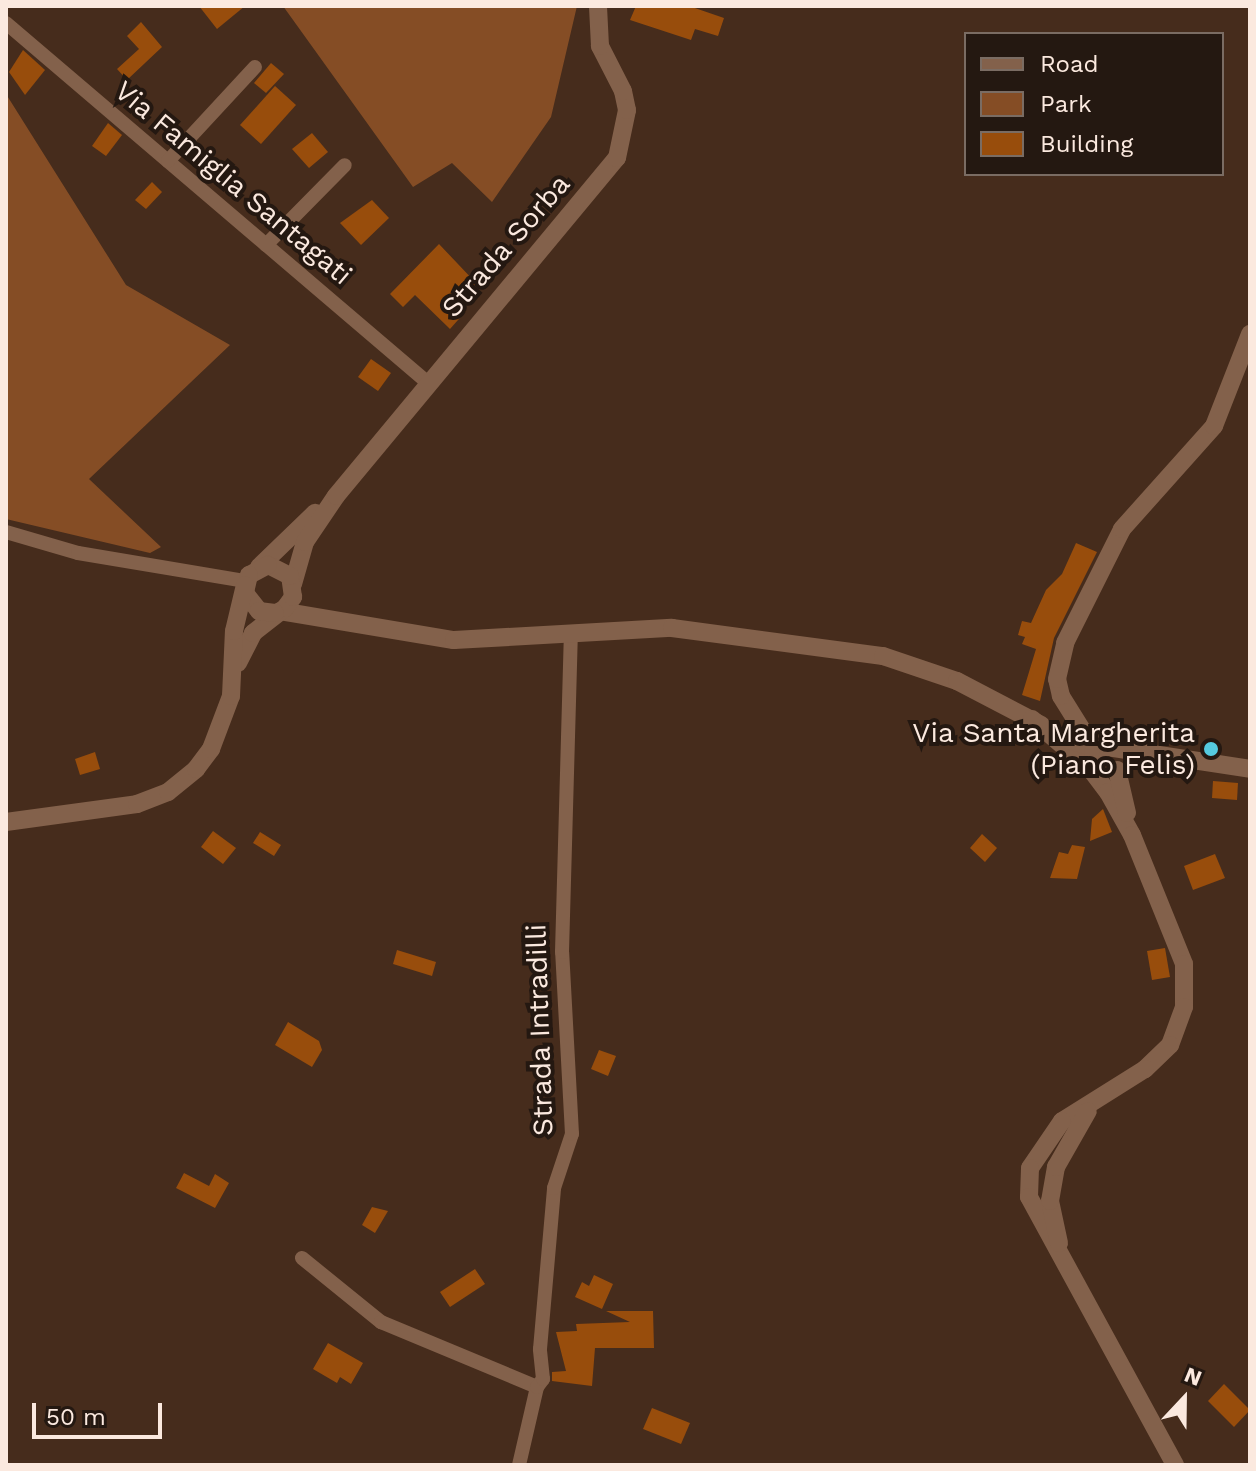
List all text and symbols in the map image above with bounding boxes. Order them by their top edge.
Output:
legend [964,32,1224,176]
text: Road [1040,50,1099,78]
street label: Via Famiglia Santagati [107,74,359,292]
text: Park [1040,90,1092,118]
text: Building [1040,130,1133,158]
street label: Strada Sorba [435,167,577,325]
place label: Via Santa Margherita (Piano Felis) [911,716,1195,782]
marker: Via Santa Margherita (Piano Felis) [1202,740,1220,758]
street label: Strada Intradilli [519,923,561,1137]
north arrow [1144,1359,1224,1439]
text: N [1181,1362,1205,1391]
scale bar [36,1387,166,1437]
text: 50 m [46,1403,106,1431]

